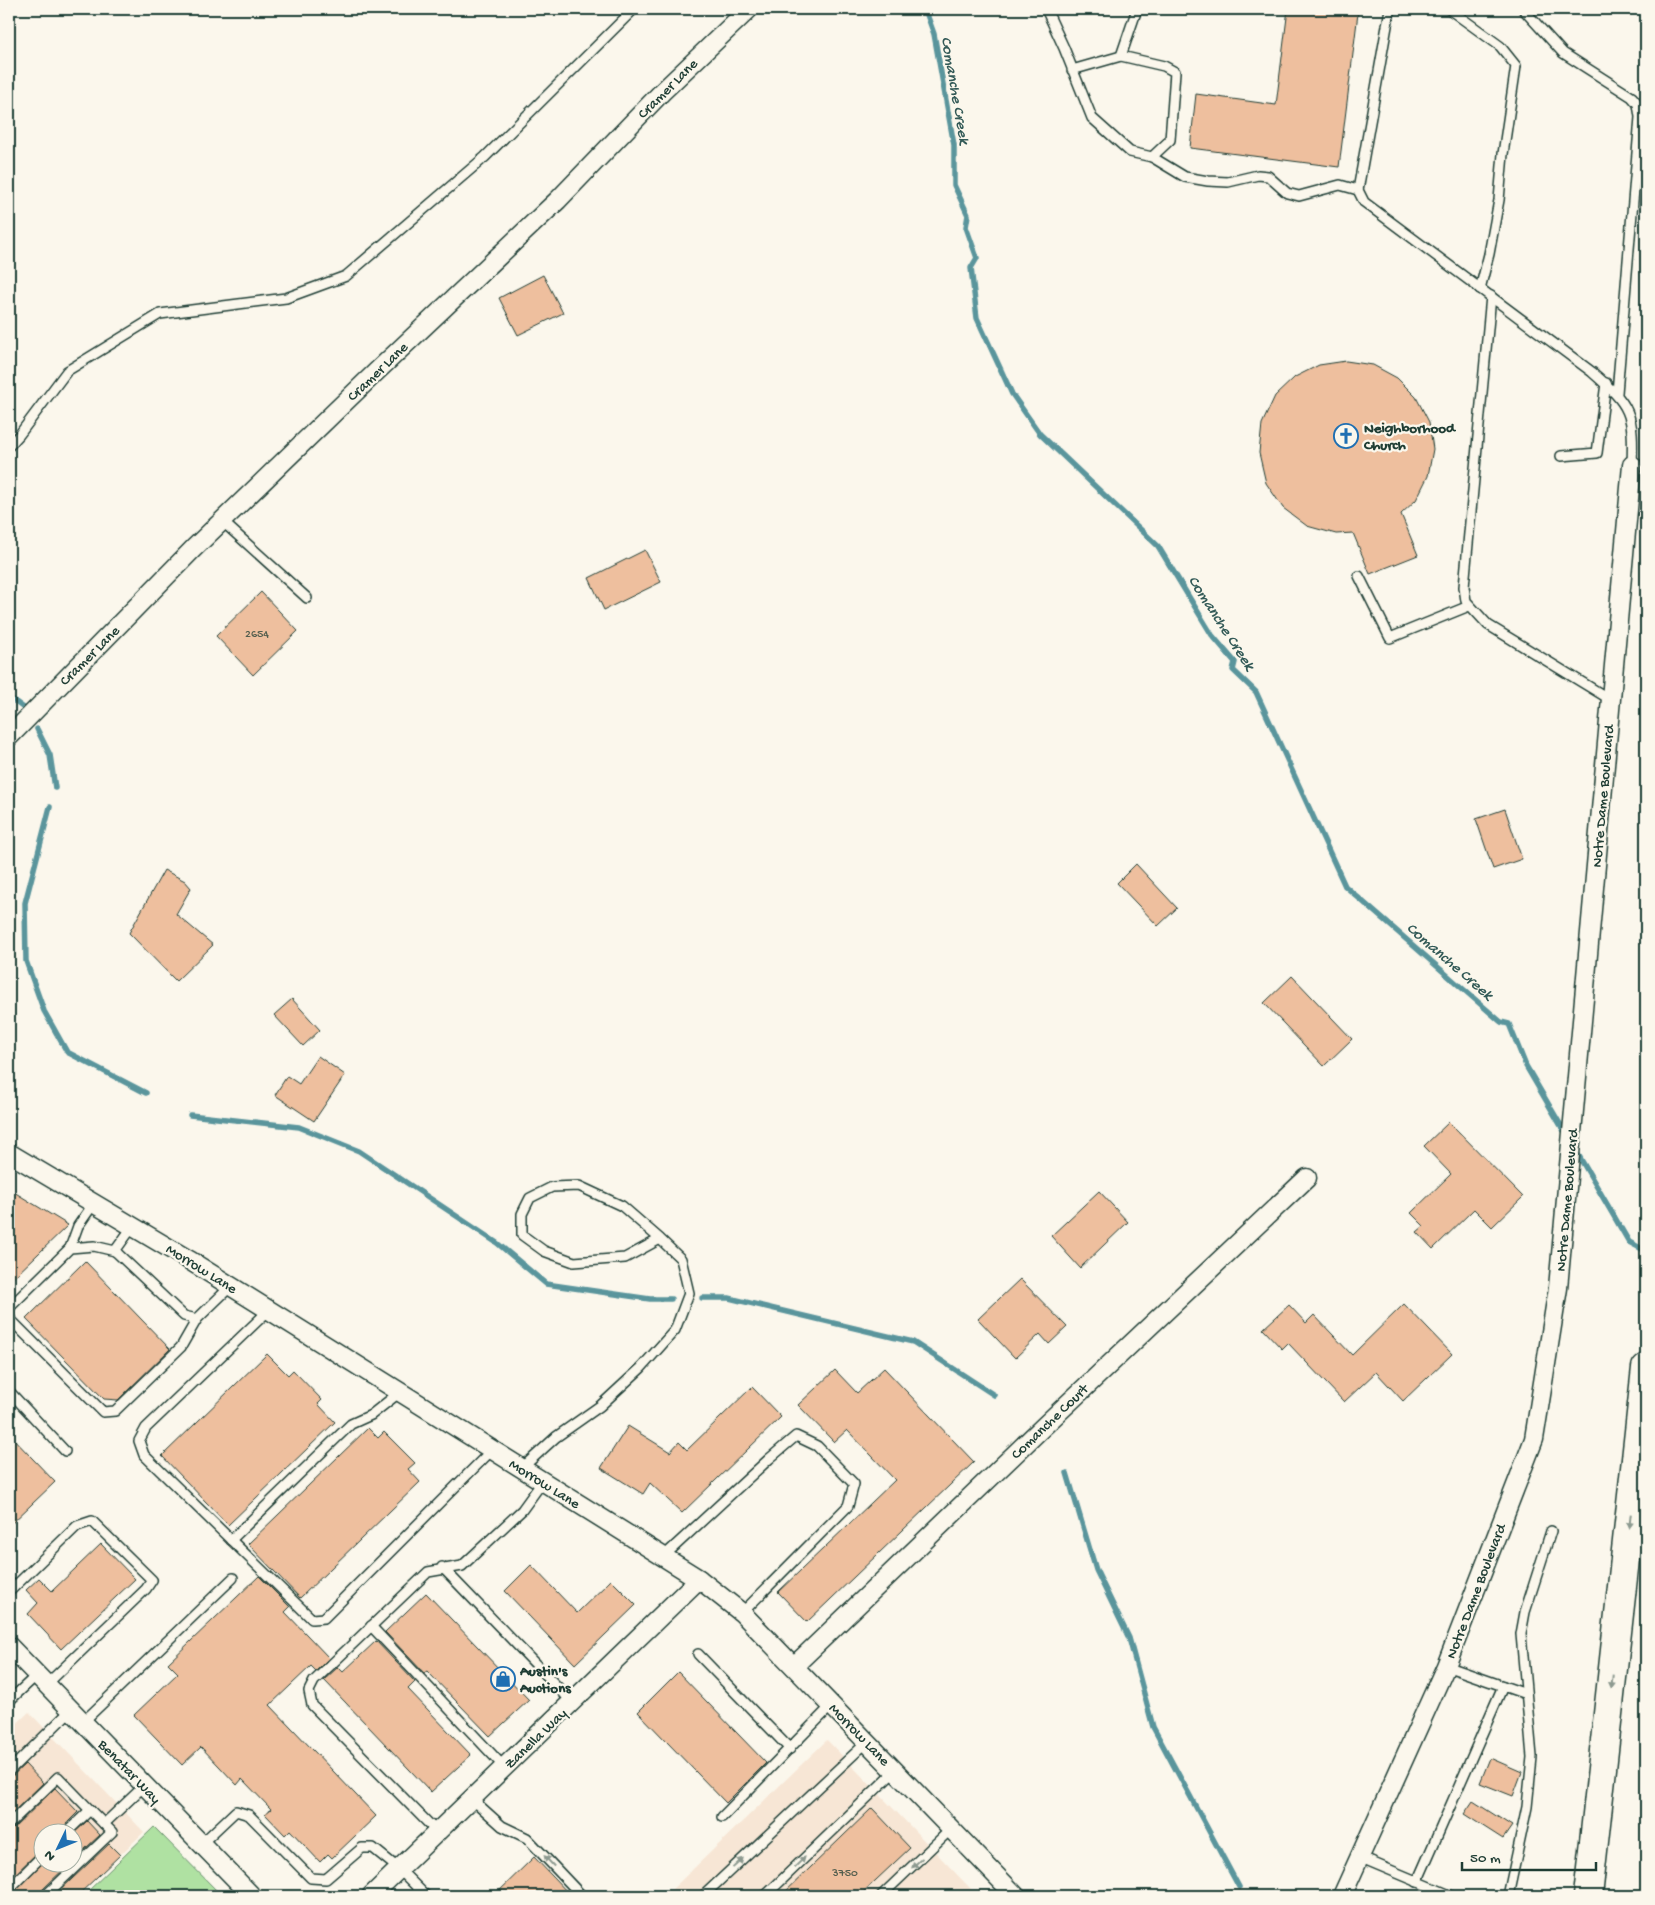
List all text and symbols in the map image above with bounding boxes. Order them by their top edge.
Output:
water label: Comanche Creek [935,35,973,148]
street label: Cramer Lane [635,55,702,123]
street label: Cramer Lane [344,339,413,406]
place label: Neighborhood Church [1363,420,1457,455]
church icon: Neighborhood Church [1333,423,1359,449]
water label: Comanche Creek [1182,573,1259,676]
street label: Cramer Lane [57,622,124,690]
house number: 2654 [245,628,269,642]
street label: Notre Dame Boulevard [1589,723,1619,868]
water label: Comanche Creek [1401,920,1497,1007]
street label: Notre Dame Boulevard [1553,1127,1583,1272]
street label: Morrow Lane [162,1241,240,1299]
street label: Comanche Court [1008,1380,1094,1464]
street label: Morrow Lane [505,1456,583,1514]
one-way arrow [1625,1513,1633,1529]
street label: Notre Dame Boulevard [1443,1521,1511,1662]
place label: Austin's Auctions [519,1663,572,1698]
shop icon: Austin's Auctions [490,1666,516,1692]
one-way arrow [1608,1675,1616,1691]
street label: Morrow Lane [824,1700,893,1771]
street label: Zanella Way [501,1705,572,1774]
street label: Benatar Way [93,1736,164,1809]
north arrow [32,1822,82,1872]
scale bar [1462,1840,1596,1872]
text: N [41,1846,60,1864]
text: 50 m [1470,1850,1501,1868]
one-way arrow [543,1855,555,1867]
one-way arrow [794,1856,806,1868]
one-way arrow [732,1857,744,1869]
one-way arrow [911,1857,923,1869]
house number: 3750 [831,1867,858,1881]

